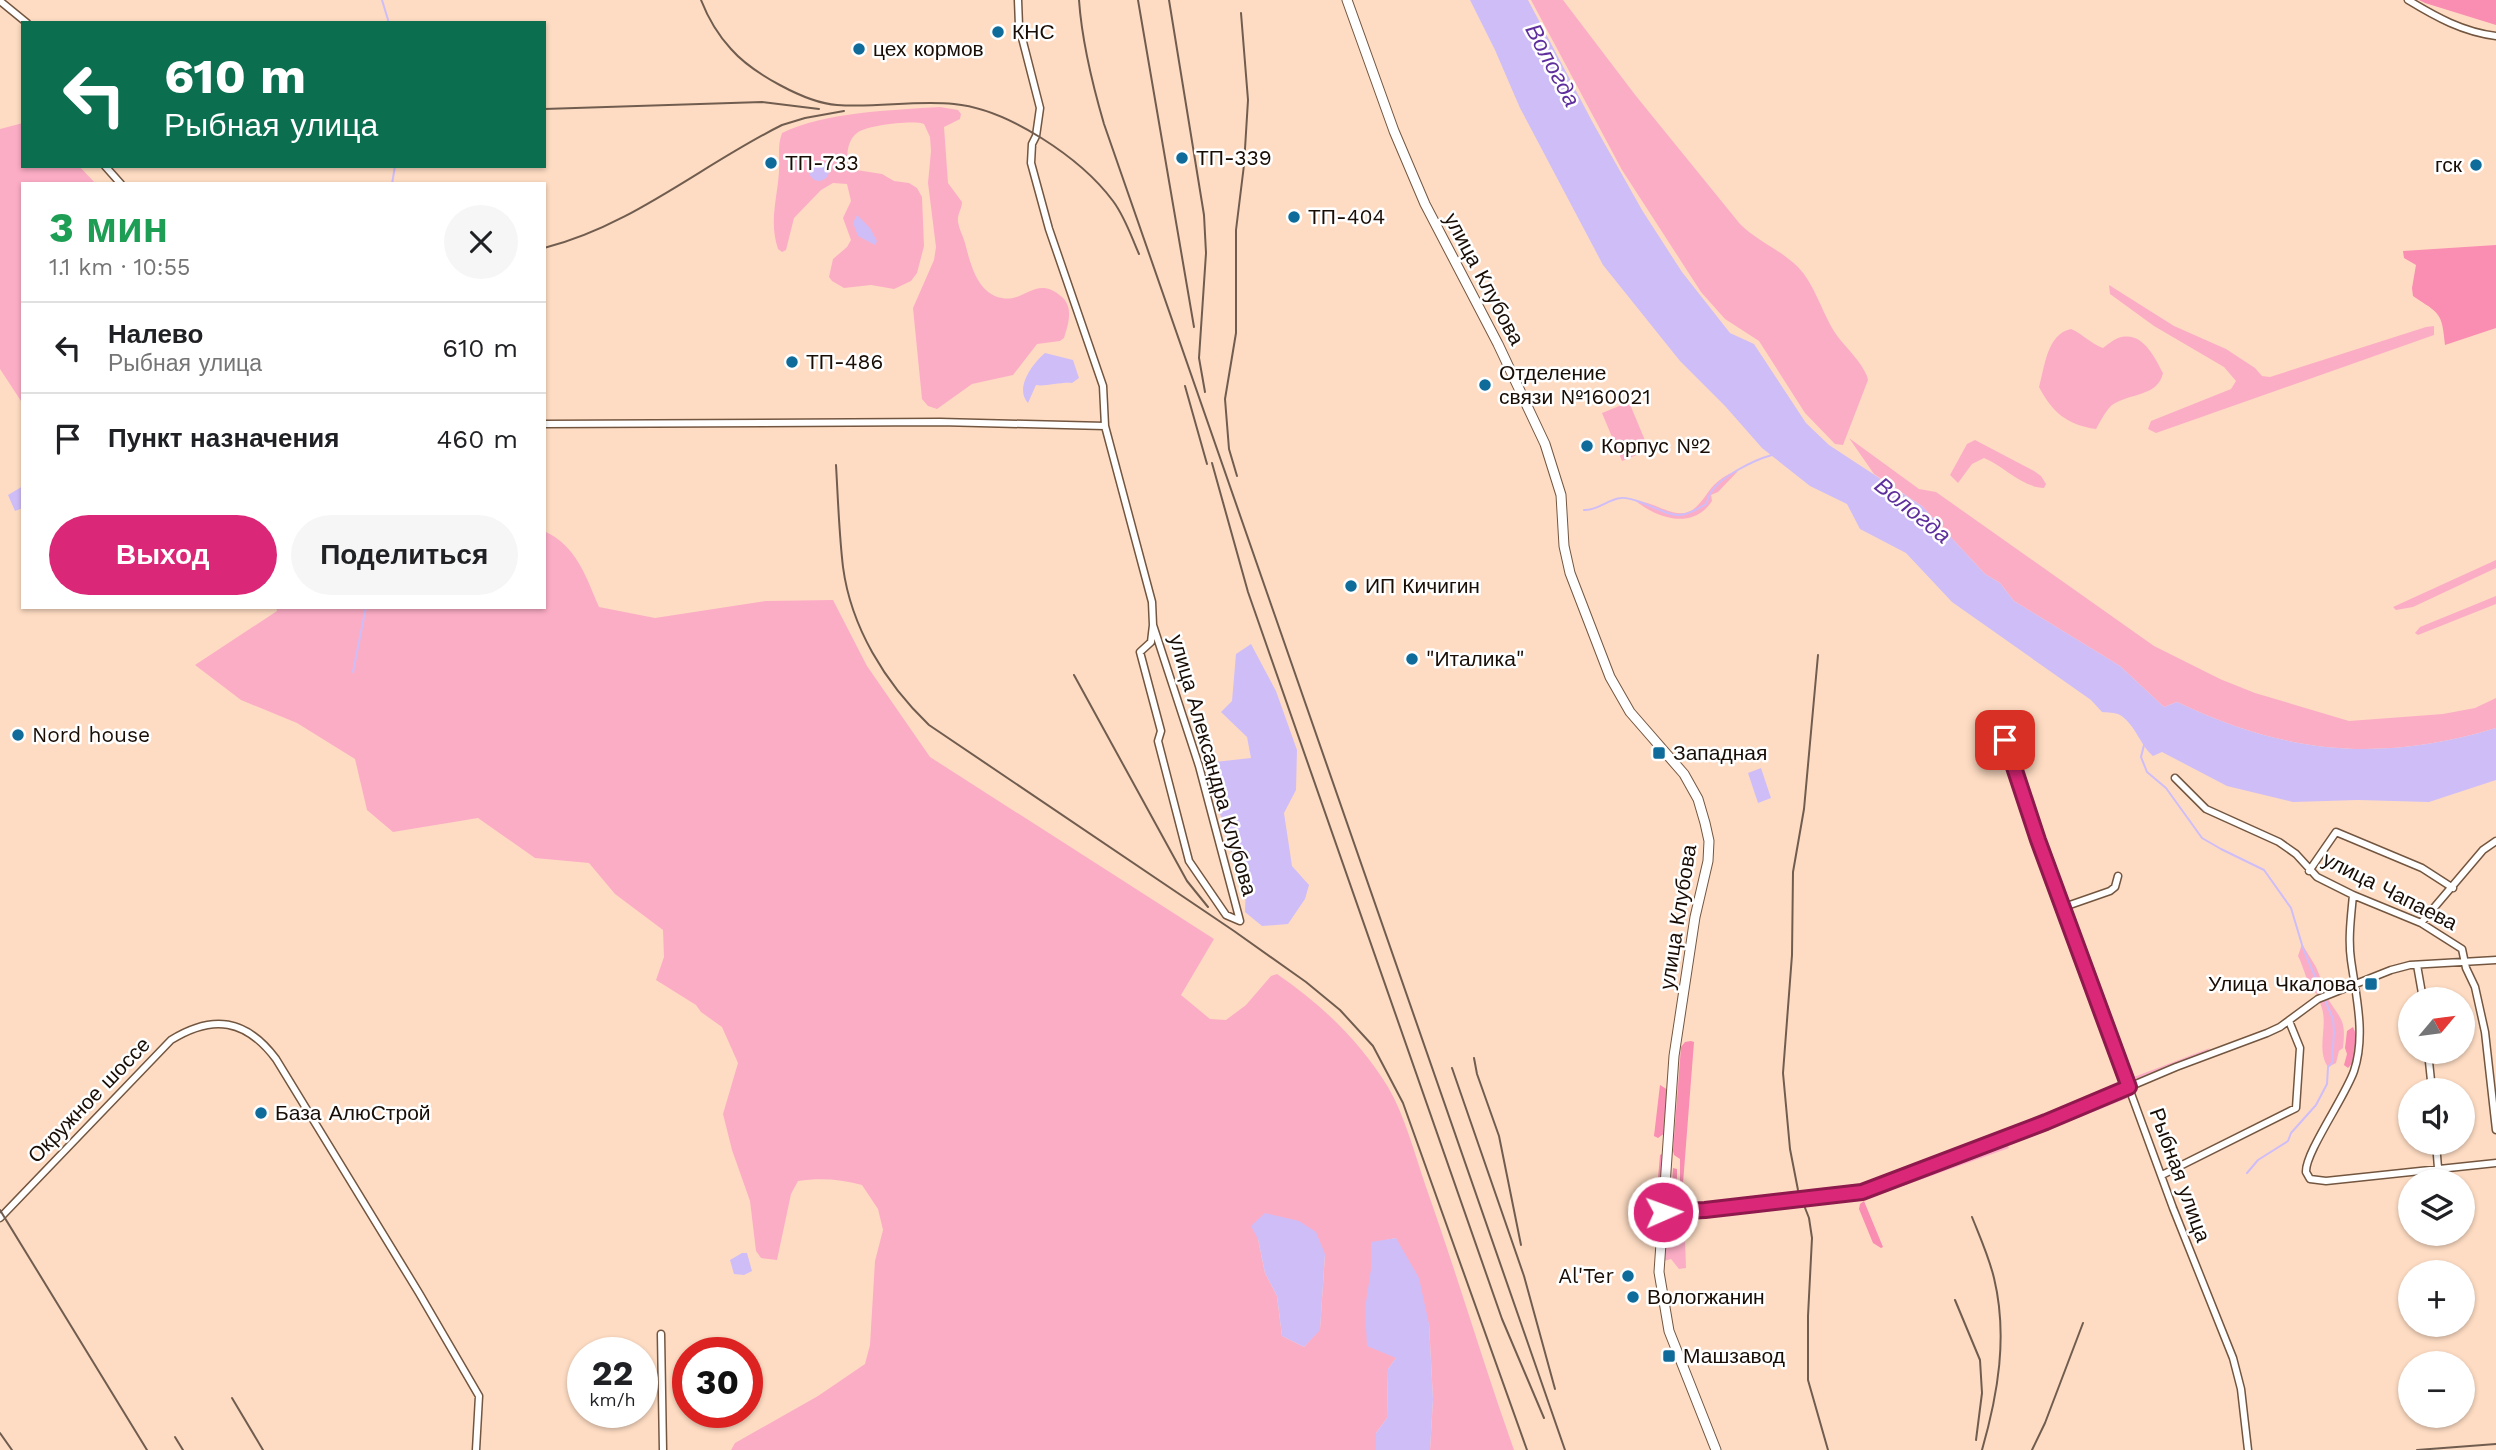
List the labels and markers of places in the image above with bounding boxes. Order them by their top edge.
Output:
place label: КНС [1012,19,1055,44]
marker: КНС [990,24,1006,40]
place label: цех кормов [873,36,984,61]
marker: цех кормов [851,41,867,57]
place label: ТП-339 [1196,145,1272,170]
place label: ТП-733 [785,150,859,175]
marker: ТП-339 [1174,150,1190,166]
place label: гск [2435,152,2463,177]
marker: ТП-733 [763,155,779,171]
marker: гск [2468,157,2484,173]
place label: ТП-404 [1308,204,1385,229]
marker: ТП-404 [1286,209,1302,225]
place label: ТП-486 [806,349,883,374]
marker: ТП-486 [784,354,800,370]
place label: Отделение связи №160021 [1499,360,1651,409]
marker: Отделение связи №160021 [1477,377,1493,393]
place label: Корпус №2 [1601,433,1711,458]
marker: Корпус №2 [1579,438,1595,454]
place label: ИП Кичигин [1365,573,1480,598]
marker: ИП Кичигин [1343,578,1359,594]
place label: "Италика" [1426,646,1524,671]
marker: "Италика" [1404,651,1420,667]
pin [1975,710,2035,770]
place label: Nord house [32,722,150,747]
marker: Nord house [10,727,26,743]
place label: Западная [1673,740,1767,765]
marker: Западная [1651,745,1667,761]
place label: Улица Чкалова [2208,971,2357,996]
marker: Улица Чкалова [2363,976,2379,992]
place label: База АлюСтрой [275,1100,431,1125]
marker: База АлюСтрой [253,1105,269,1121]
place label: Al'Ter [1558,1263,1614,1288]
marker: Al'Ter [1620,1268,1636,1284]
place label: Вологжанин [1647,1284,1765,1309]
marker: Вологжанин [1625,1289,1641,1305]
place label: Машзавод [1683,1343,1785,1368]
marker: Машзавод [1661,1348,1677,1364]

